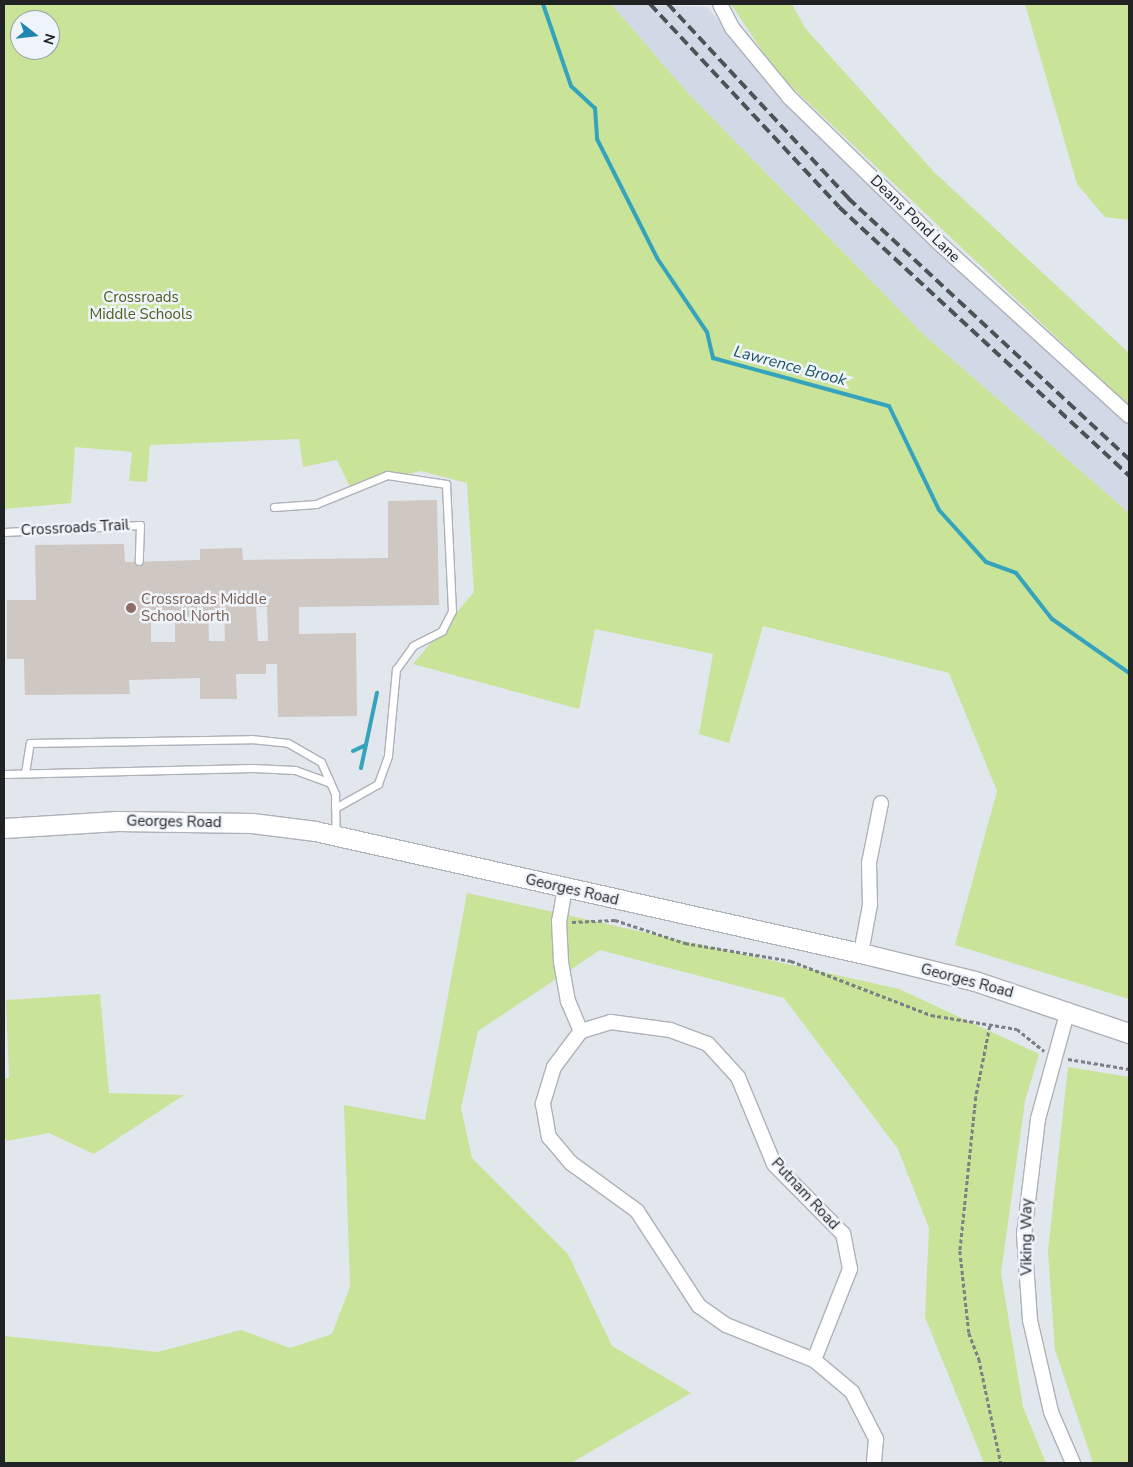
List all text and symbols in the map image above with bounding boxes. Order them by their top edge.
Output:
north arrow [10,10,60,60]
text: N [38,31,60,47]
street label: Deans Pond Lane [866,172,964,266]
park label: Crossroads Middle Schools [90,288,192,323]
water label: Lawrence Brook [732,342,848,390]
street label: Crossroads Trail [20,516,130,540]
place label: Crossroads Middle School North [141,590,267,625]
marker: Crossroads Middle School North [125,602,137,614]
street label: Georges Road [126,812,222,832]
street label: Georges Road [524,871,620,909]
street label: Georges Road [919,960,1015,1002]
street label: Putnam Road [767,1155,843,1233]
street label: Viking Way [1018,1198,1036,1276]

